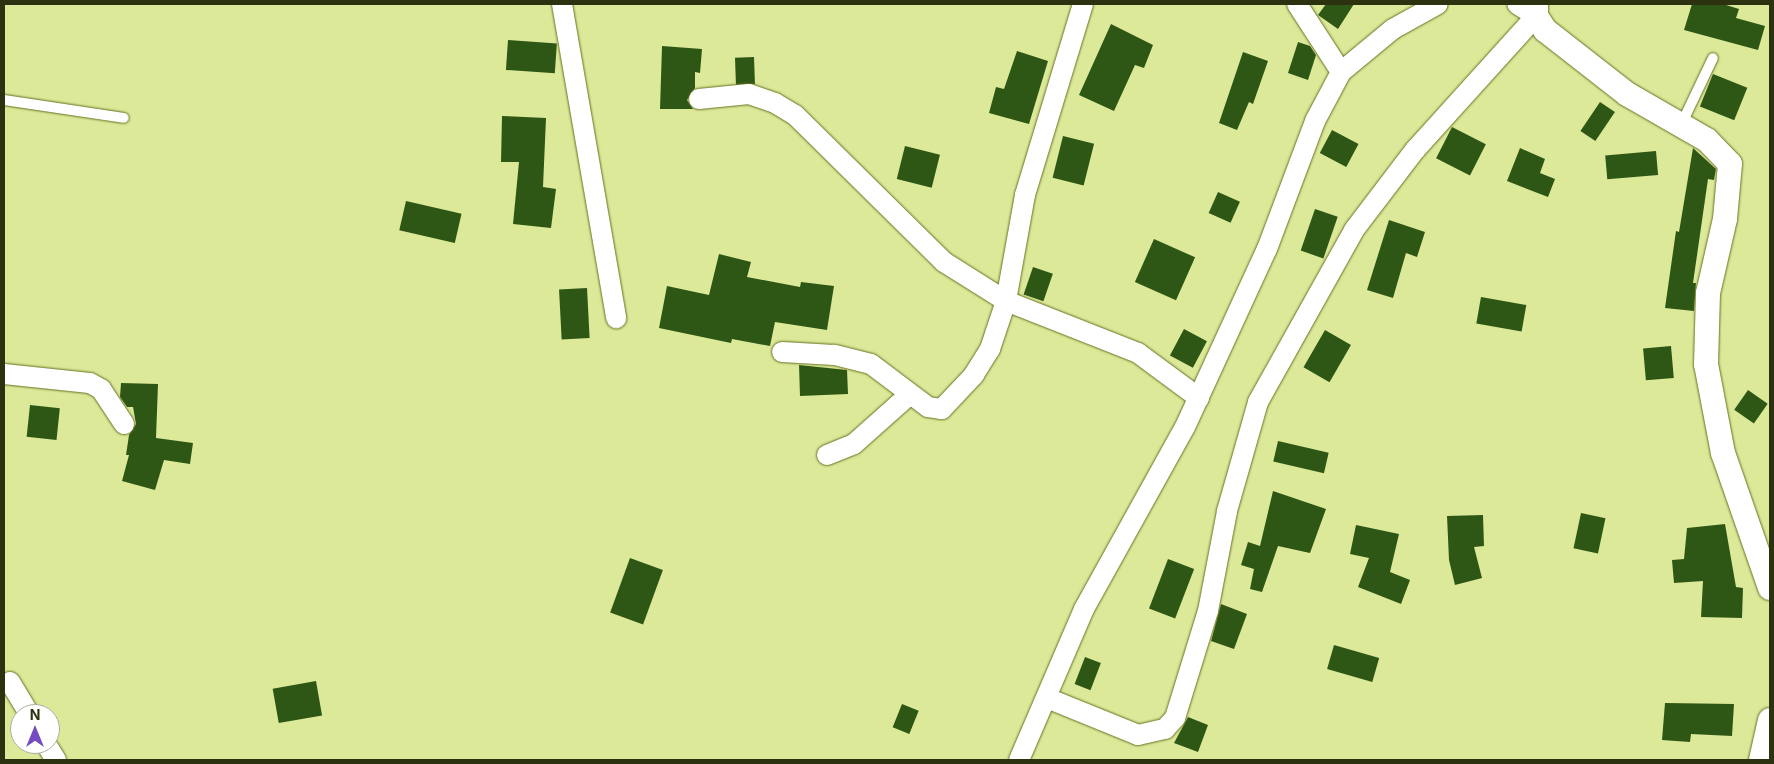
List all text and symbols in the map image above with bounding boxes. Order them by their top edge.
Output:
north arrow [10,704,60,754]
text: N [30,706,40,723]

